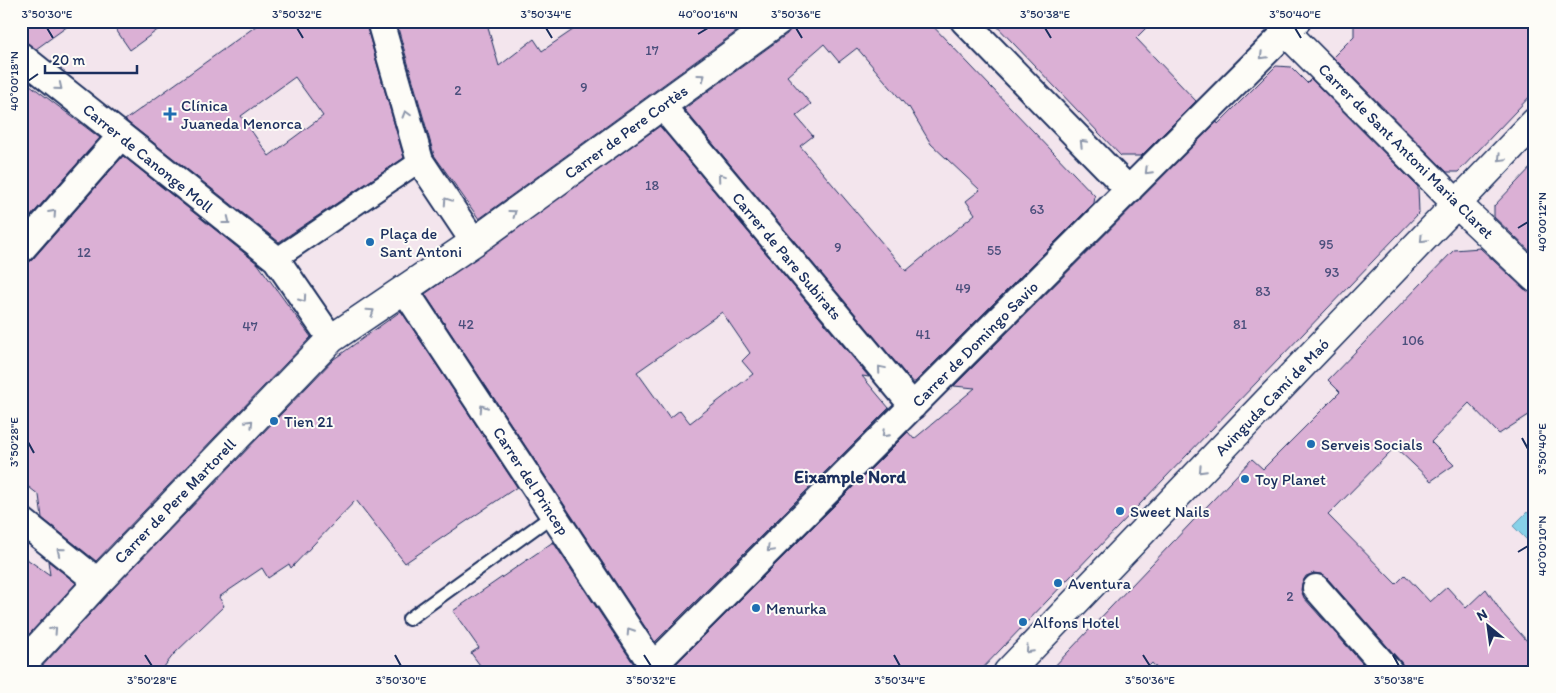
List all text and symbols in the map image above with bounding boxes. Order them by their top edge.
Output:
text: 3°50'30"E [22,7,73,21]
text: 3°50'32"E [272,7,322,21]
text: 3°50'34"E [521,7,572,21]
text: 40°00'16"N [678,7,738,21]
text: 3°50'36"E [771,7,821,21]
text: 3°50'38"E [1020,7,1070,21]
text: 3°50'40"E [1269,7,1321,21]
scale bar [45,42,138,74]
house number: 17 [645,42,659,59]
one-way arrow [1260,50,1269,59]
text: 40°00'18"N [7,51,21,111]
text: 20 m [52,51,86,69]
street label: Carrer de Sant Antoni Maria Claret [1314,59,1498,243]
one-way arrow [696,74,706,83]
house number: 9 [580,79,588,96]
one-way arrow [53,81,62,89]
street label: Carrer de Pere Cortès [561,81,691,183]
house number: 2 [454,82,462,99]
place label: Clínica Juaneda Menorca [181,96,303,133]
street label: Carrer de Canonge Moll [79,100,217,217]
marker: Clínica Juaneda Menorca [163,107,177,121]
one-way arrow [402,110,412,119]
one-way arrow [1080,139,1089,148]
one-way arrow [1498,152,1507,161]
one-way arrow [1145,165,1154,174]
one-way arrow [718,174,727,183]
house number: 18 [645,177,659,194]
street label: Carrer de Pare Subirats [728,188,846,324]
text: 40°00'12"N [1535,192,1549,252]
one-way arrow [444,198,453,207]
house number: 63 [1029,201,1045,218]
one-way arrow [47,210,56,219]
one-way arrow [508,210,517,219]
one-way arrow [222,215,231,224]
place label: Plaça de Sant Antoni [380,224,462,261]
one-way arrow [1420,233,1429,242]
marker: Plaça de Sant Antoni [364,236,376,248]
house number: 95 [1319,236,1333,253]
house number: 9 [834,239,842,256]
house number: 55 [987,242,1001,259]
house number: 12 [77,244,92,261]
house number: 93 [1325,264,1340,281]
street label: Carrer de Domingo Savio [908,277,1042,411]
house number: 49 [955,280,971,297]
house number: 83 [1255,283,1271,300]
one-way arrow [297,293,306,303]
one-way arrow [365,309,375,318]
house number: 42 [458,316,475,333]
house number: 81 [1233,316,1248,333]
house number: 47 [242,318,258,335]
house number: 41 [916,326,931,343]
house number: 106 [1402,332,1424,349]
street label: Avinguda Camí de Maó [1211,334,1333,460]
one-way arrow [879,366,887,375]
one-way arrow [480,404,489,414]
place label: Tien 21 [284,412,334,431]
marker: Tien 21 [268,415,280,427]
text: 3°50'28"E [7,417,21,467]
one-way arrow [244,420,253,429]
street label: Carrer del Princep [489,423,573,539]
text: 3°50'40"E [1535,423,1549,475]
one-way arrow [882,428,891,437]
street label: Carrer de Pere Martorell [110,434,240,568]
place label: Serveis Socials [1321,435,1423,454]
marker: Serveis Socials [1305,438,1317,450]
one-way arrow [1199,464,1208,473]
district label: Eixample Nord [794,466,906,488]
place label: Toy Planet [1255,470,1326,489]
marker: Toy Planet [1239,473,1251,485]
place label: Sweet Nails [1130,502,1210,521]
marker: Sweet Nails [1114,505,1126,517]
text: 40°00'10"N [1535,516,1549,576]
one-way arrow [767,544,776,553]
one-way arrow [56,548,65,557]
place label: Aventura [1068,574,1132,593]
marker: Aventura [1052,577,1064,589]
house number: 2 [1286,588,1294,605]
place label: Menurka [766,599,827,618]
north arrow [1464,600,1514,650]
marker: Menurka [750,602,762,614]
text: N [1474,605,1490,625]
place label: Alfons Hotel [1033,613,1120,632]
marker: Alfons Hotel [1017,616,1029,628]
one-way arrow [48,626,57,635]
one-way arrow [627,627,636,637]
one-way arrow [1026,645,1035,654]
text: 3°50'28"E [127,673,177,687]
text: 3°50'30"E [376,673,427,687]
text: 3°50'32"E [626,673,676,687]
text: 3°50'34"E [875,673,926,687]
text: 3°50'36"E [1125,673,1175,687]
text: 3°50'38"E [1374,673,1424,687]

